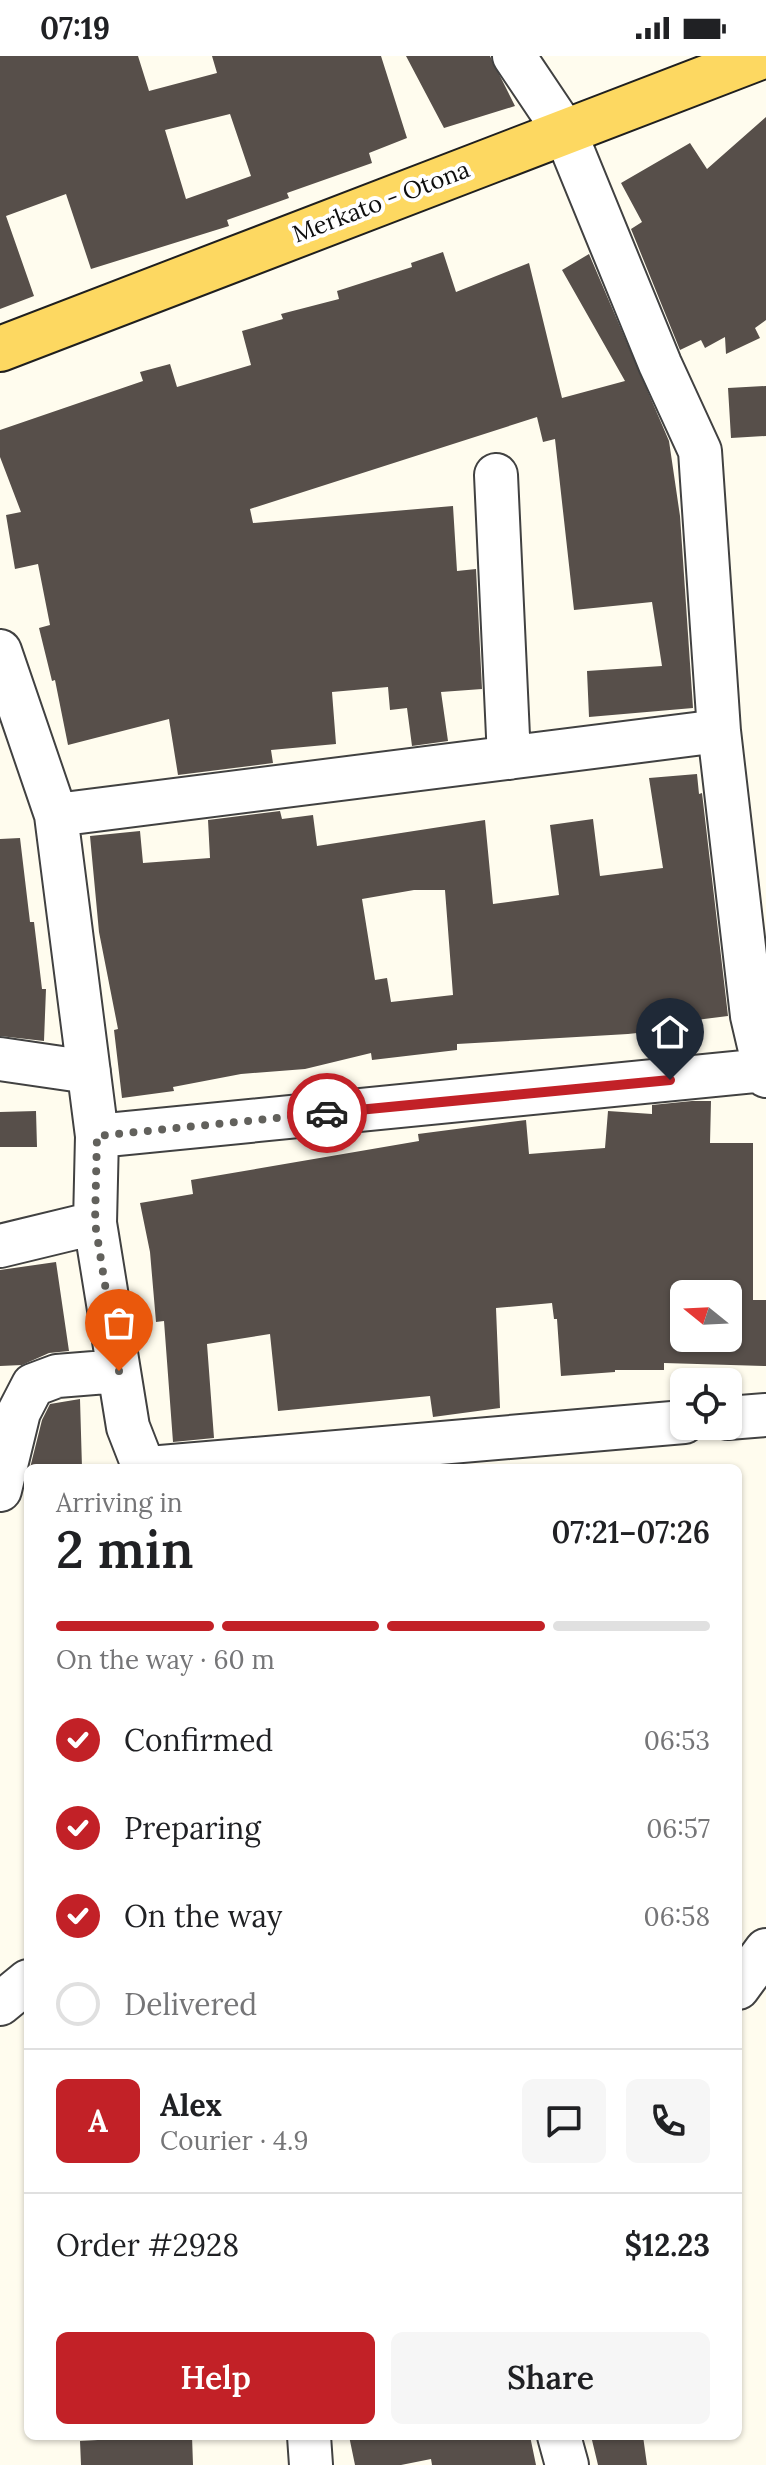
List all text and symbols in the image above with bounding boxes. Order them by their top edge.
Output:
text: 07:19 [40,9,110,47]
street label: Merkato - Otona [288,154,474,250]
pin [636,998,704,1080]
icon: home [648,1010,692,1054]
courier [287,1073,367,1153]
icon: car [305,1091,349,1135]
north arrow [670,1280,742,1352]
map controls [670,1280,742,1440]
pin [85,1289,153,1371]
icon: bag [97,1301,141,1345]
button: locate [670,1368,742,1440]
text: Arriving in [56,1486,183,1519]
text: 07:21–07:26 [552,1513,710,1551]
text: 2 min [56,1516,194,1582]
text: On the way · 60 m [56,1643,275,1676]
icon: check [56,1718,100,1762]
text: Confirmed [124,1721,273,1759]
text: 06:53 [644,1724,710,1757]
icon: check [56,1806,100,1850]
text: Preparing [124,1809,261,1847]
text: 06:57 [646,1812,710,1845]
icon: check [56,1894,100,1938]
text: On the way [124,1897,282,1935]
text: 06:58 [644,1900,710,1933]
text: Delivered [124,1985,257,2023]
button: chat [522,2079,606,2163]
button: phone [626,2079,710,2163]
text: Alex [160,2086,222,2124]
text: A [88,2102,108,2140]
text: Courier · 4.9 [160,2124,309,2157]
text: Order #2928 [56,2226,239,2264]
text: $12.23 [624,2226,710,2264]
button: Help [56,2332,375,2424]
button: Share [391,2332,710,2424]

